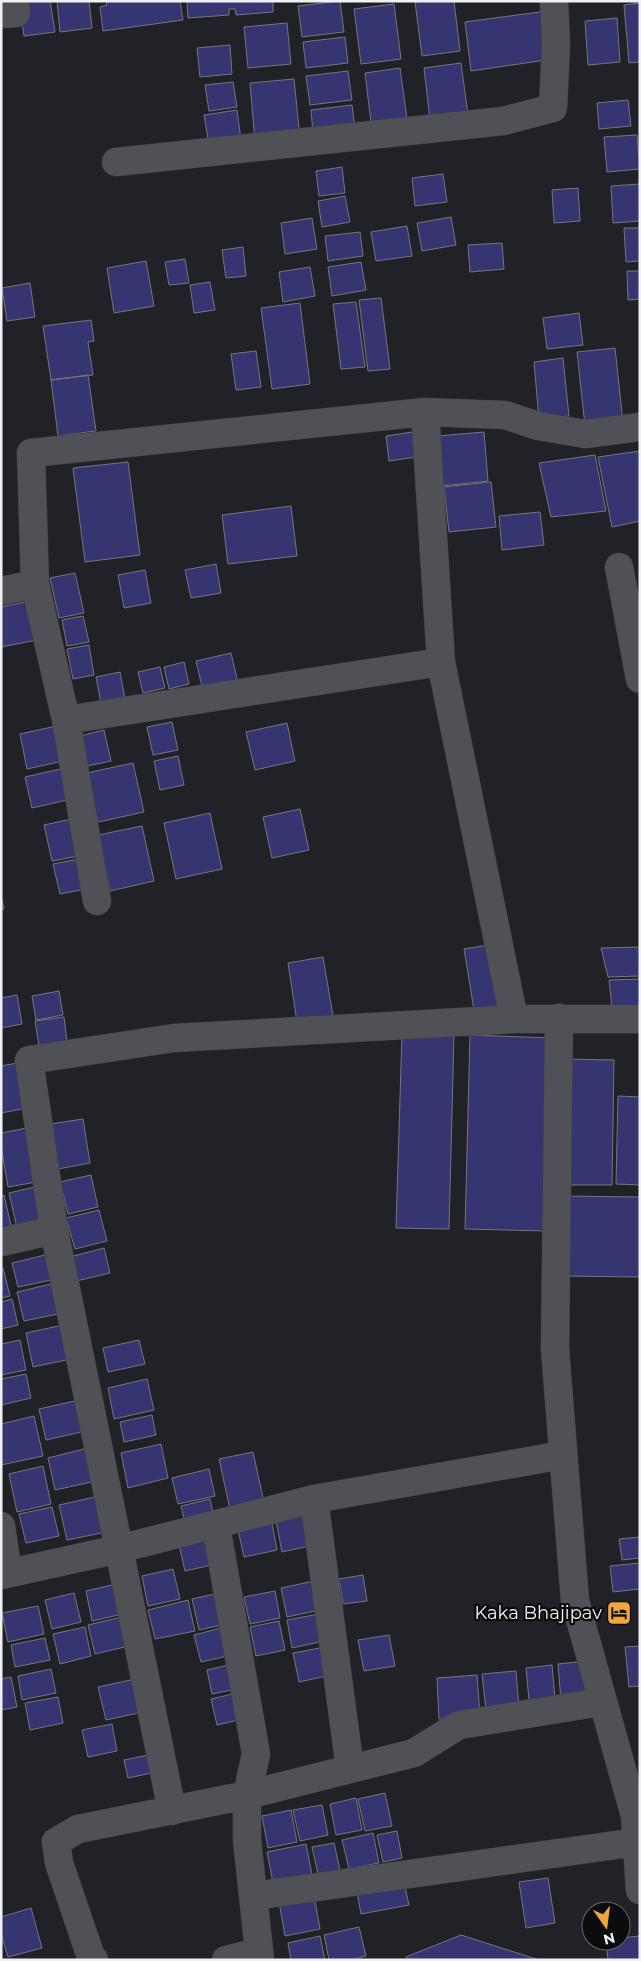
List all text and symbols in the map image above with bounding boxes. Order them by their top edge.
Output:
hotel icon: Kaka Bhajipav [606,1600,632,1626]
place label: Kaka Bhajipav [474,1602,602,1624]
north arrow [581,1901,631,1951]
text: N [601,1929,617,1949]

